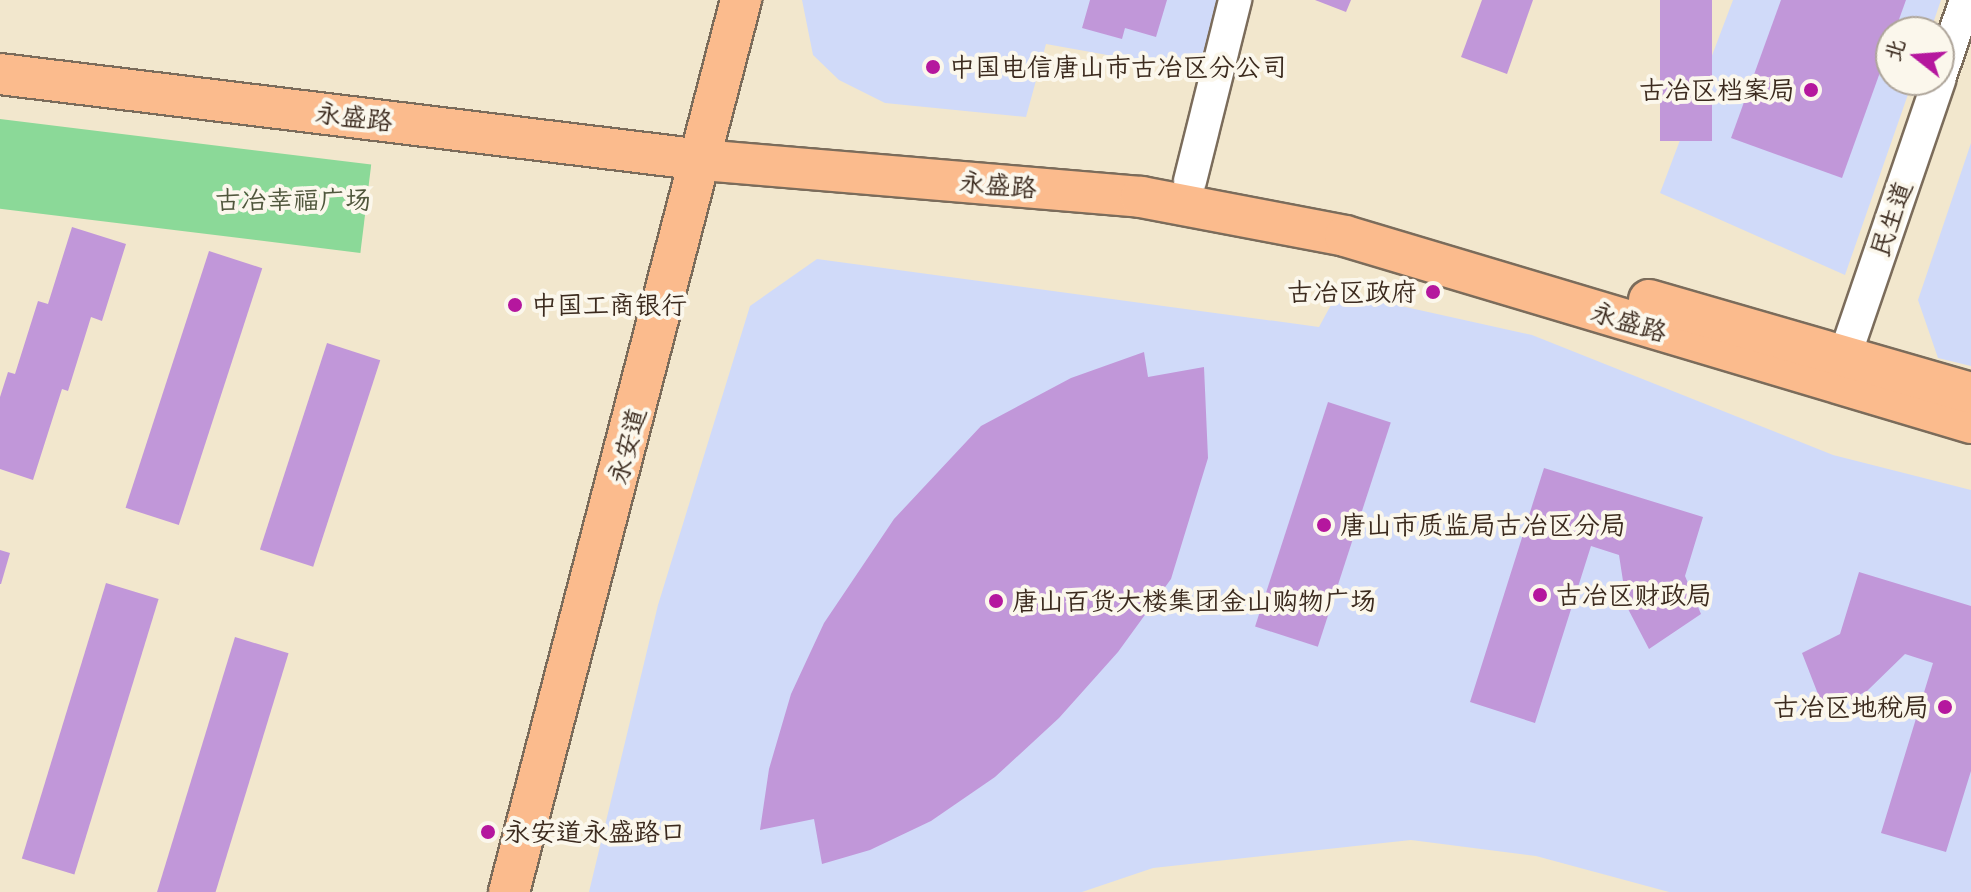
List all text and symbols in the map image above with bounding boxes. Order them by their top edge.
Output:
north arrow [1875,16,1955,96]
text: 北 [1876,35,1911,64]
place label: 中国电信唐山市古冶区分公司 [949,51,1287,83]
marker: 中国电信唐山市古冶区分公司 [924,58,942,76]
place label: 古冶区档案局 [1639,74,1795,106]
marker: 古冶区档案局 [1802,81,1820,99]
street label: 永盛路 [313,97,395,137]
street label: 永盛路 [958,166,1038,204]
street label: 民生道 [1864,177,1918,261]
park label: 古冶幸福广场 [215,184,371,216]
place label: 古冶区政府 [1287,276,1417,308]
marker: 古冶区政府 [1424,283,1442,301]
place label: 中国工商银行 [531,289,687,321]
marker: 中国工商银行 [506,296,524,314]
street label: 永盛路 [1587,296,1671,348]
street label: 永安道 [602,404,652,488]
place label: 唐山市质监局古冶区分局 [1340,509,1626,541]
marker: 唐山市质监局古冶区分局 [1315,516,1333,534]
place label: 古冶区财政局 [1556,579,1712,611]
place label: 唐山百货大楼集团金山购物广场 [1012,585,1376,617]
marker: 古冶区财政局 [1531,586,1549,604]
marker: 唐山百货大楼集团金山购物广场 [987,592,1005,610]
place label: 古冶区地税局 [1773,691,1929,723]
marker: 古冶区地税局 [1936,698,1954,716]
place label: 永安道永盛路口 [504,816,686,848]
marker: 永安道永盛路口 [479,823,497,841]

